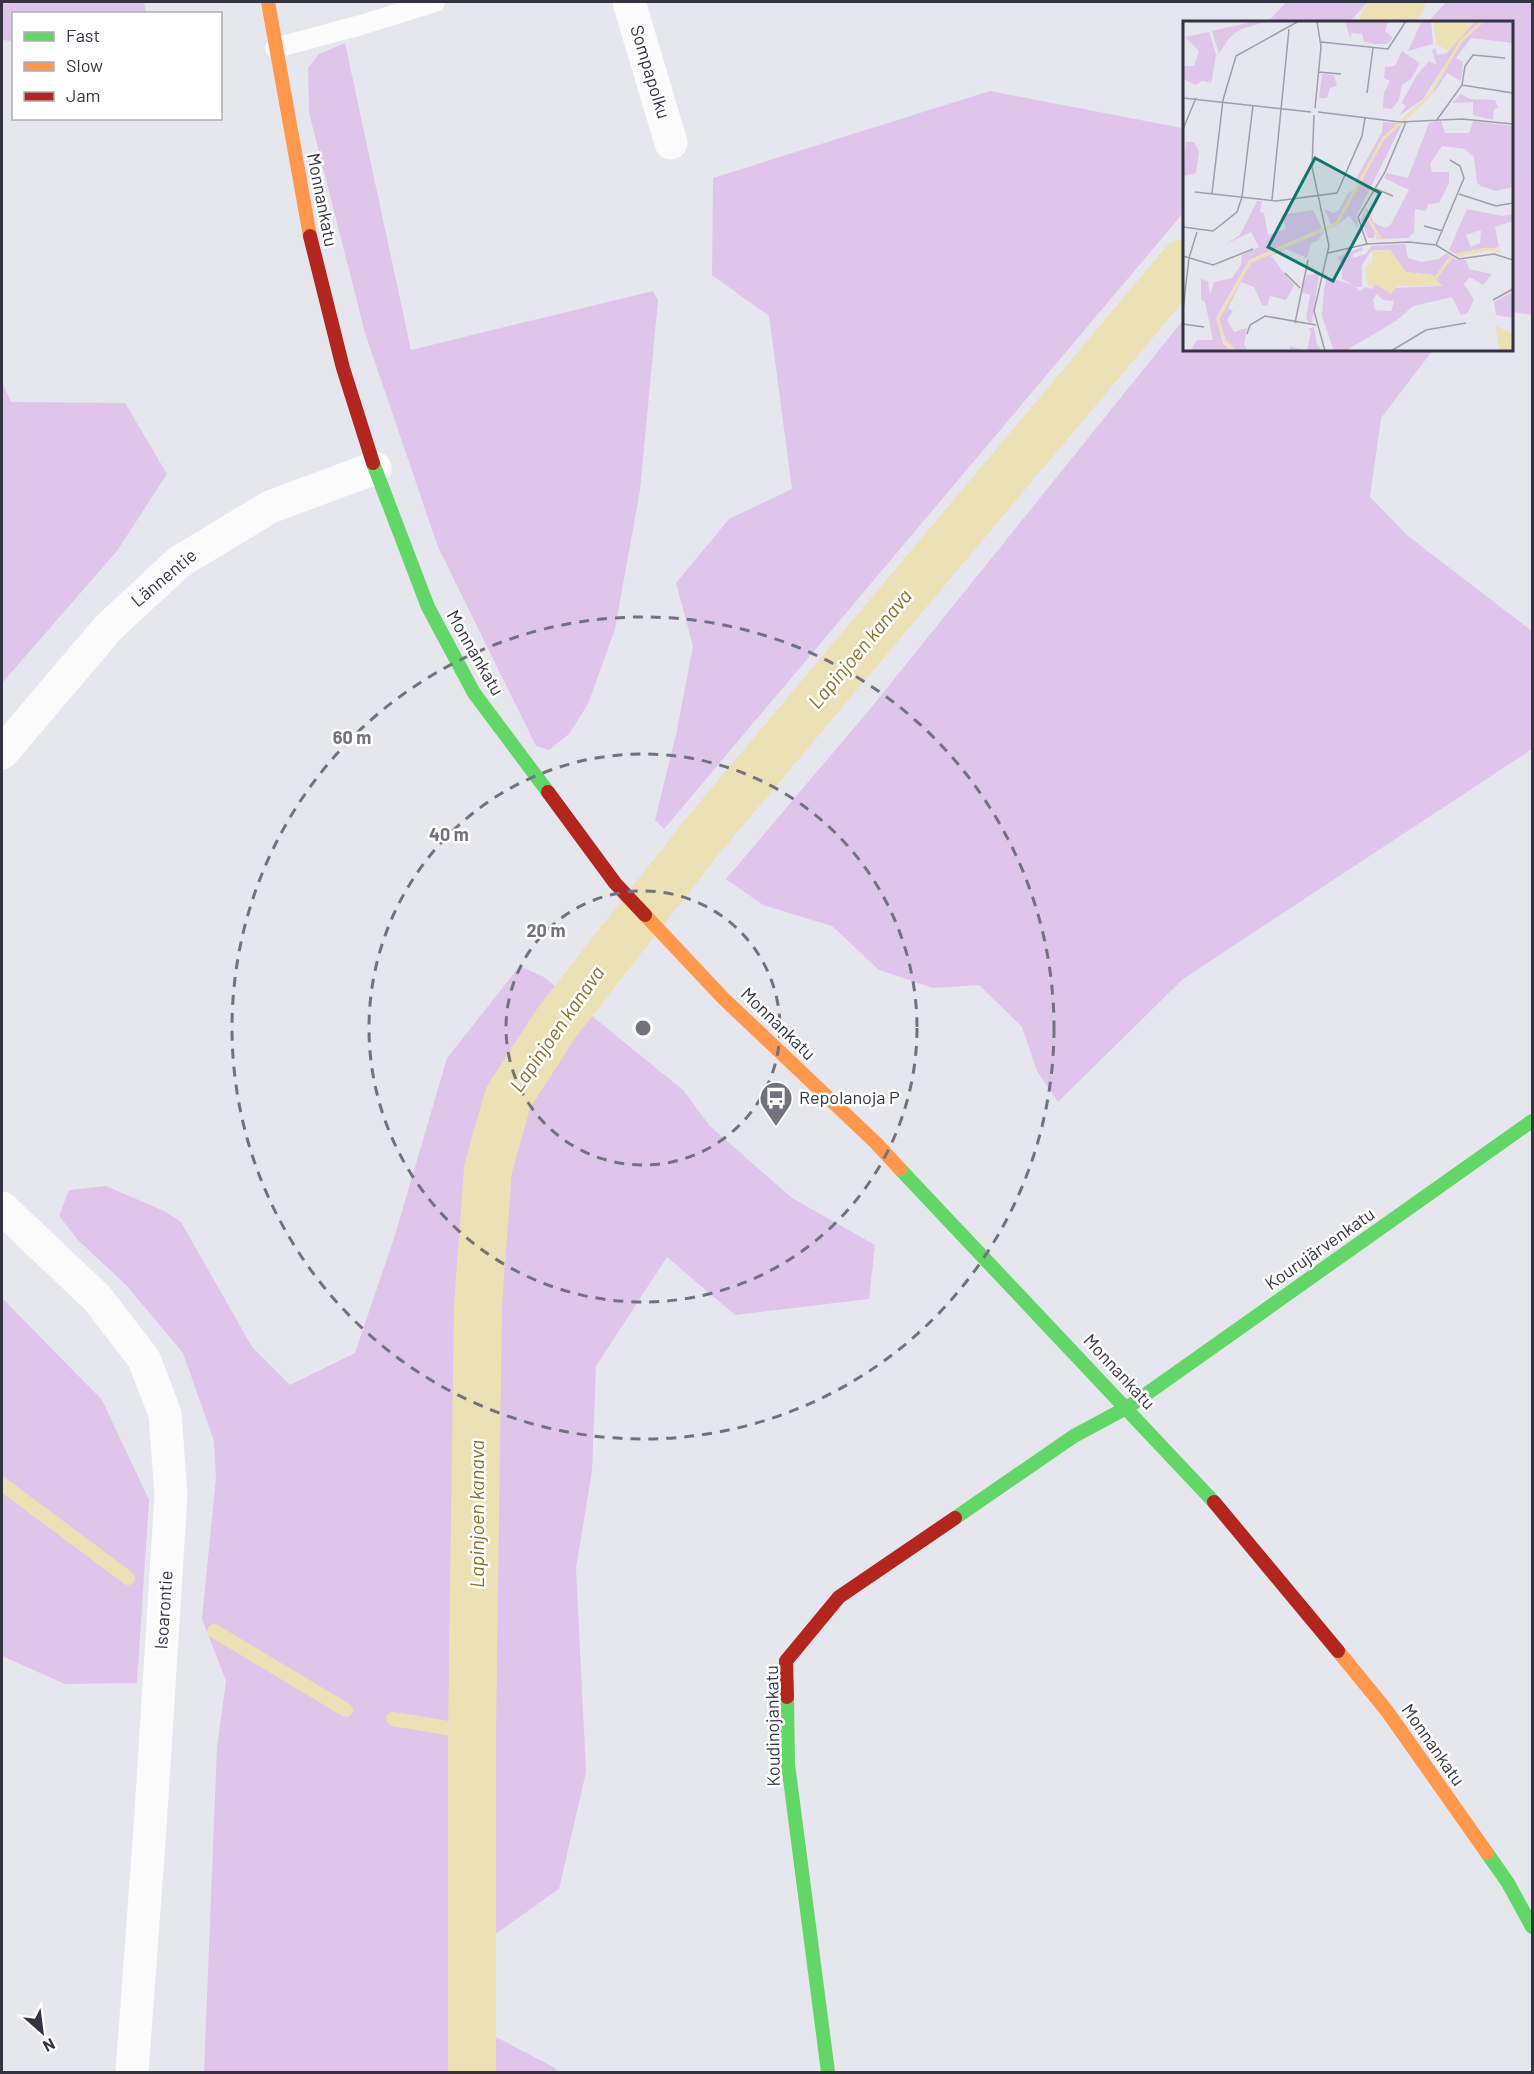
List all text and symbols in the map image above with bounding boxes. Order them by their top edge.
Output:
legend [12,12,222,120]
inset map [1183,21,1513,351]
street label: Sompapolku [626,22,676,121]
text: Fast [66,24,100,46]
text: Slow [66,54,103,76]
text: Jam [66,84,100,106]
street label: Monnankatu [303,151,343,249]
street label: Lännentie [126,544,201,611]
water label: Lapinjoen kanava [802,584,916,713]
street label: Monnankatu [443,606,509,699]
text: 60 m [333,726,371,748]
text: 40 m [429,823,469,845]
text: 20 m [527,919,565,941]
water label: Lapinjoen kanava [504,961,609,1096]
street label: Monnankatu [737,982,821,1064]
centre of rings [633,1018,653,1038]
bus stop icon: Repolanoja P [758,1080,794,1127]
place label: Repolanoja P [799,1086,900,1108]
street label: Kourujärvenkatu [1260,1202,1378,1294]
street label: Monnankatu [1079,1329,1160,1414]
water label: Lapinjoen kanava [464,1440,488,1588]
street label: Isoarontie [149,1570,177,1650]
street label: Koudinojankatu [760,1665,784,1787]
street label: Monnankatu [1398,1699,1470,1790]
north arrow [12,2002,72,2062]
text: N [40,2035,58,2057]

